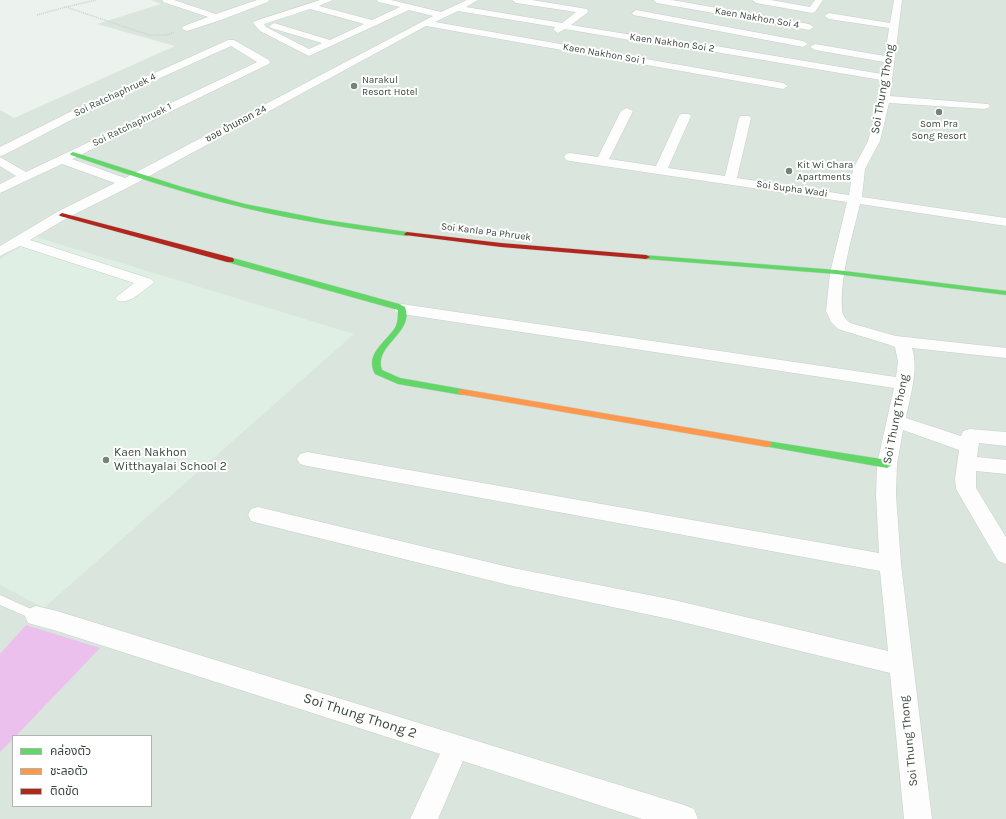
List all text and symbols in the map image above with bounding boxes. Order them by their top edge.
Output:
street label: Kaen Nakhon Soi 4 [714,5,800,31]
street label: Kaen Nakhon Soi 2 [629,31,715,55]
street label: Kaen Nakhon Soi 1 [562,41,646,67]
street label: Soi Thung Thong [868,43,898,135]
street label: Soi Ratchaphruek 4 [72,71,158,119]
place label: Narakul Resort Hotel [362,74,418,98]
marker: Narakul Resort Hotel [349,81,359,91]
street label: Soi Ratchaphruek 1 [90,101,174,149]
street label: ซอย บ้านกอก 24 [203,103,269,145]
marker: Som Pra Song Resort [934,107,944,117]
place label: Som Pra Song Resort [912,118,966,142]
place label: Kit Wi Chara Apartments [797,159,853,182]
marker: Kit Wi Chara Apartments [784,166,794,176]
street label: Soi Supha Wadi [756,178,828,200]
street label: Soi Kanla Pa Phruek [440,221,532,243]
street label: Soi Thung Thong [880,373,912,465]
place label: Kaen Nakhon Witthayalai School 2 [114,446,227,474]
marker: Kaen Nakhon Witthayalai School 2 [101,455,111,465]
street label: Soi Thung Thong 2 [301,690,419,742]
street label: Soi Thung Thong [897,695,921,787]
legend [12,735,152,807]
text: คล่องตัว [50,744,91,758]
text: ชะลอตัว [50,764,88,778]
text: ติดขัด [50,784,79,798]

